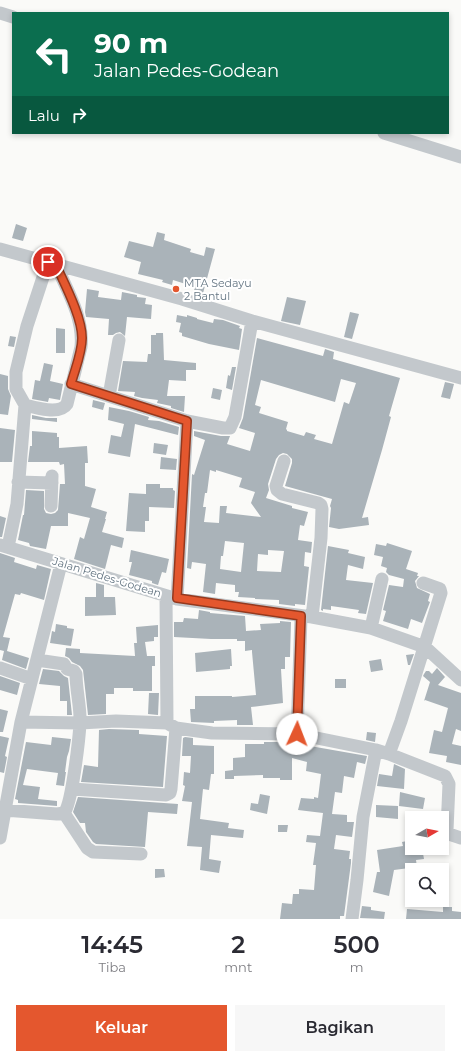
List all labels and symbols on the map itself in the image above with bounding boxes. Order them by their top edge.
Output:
pin [31,245,65,279]
place label: MTA Sedayu 2 Bantul [184,276,252,303]
marker: MTA Sedayu 2 Bantul [171,284,181,294]
street label: Jalan Pedes-Godean [50,553,163,600]
position arrow [276,713,318,755]
north arrow [405,811,449,855]

